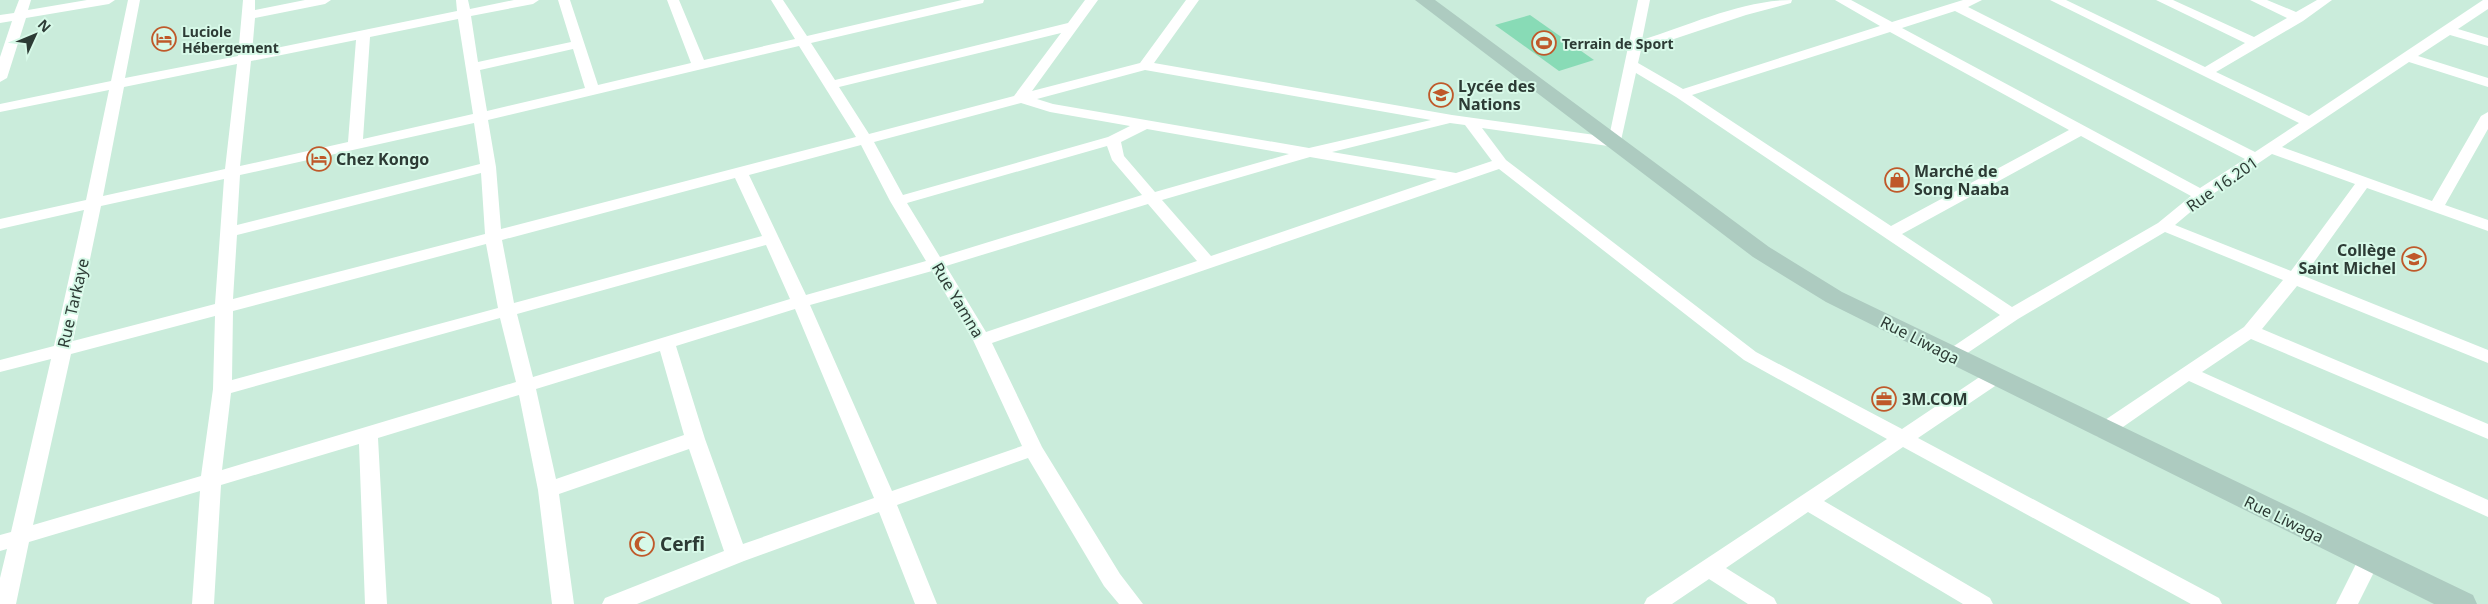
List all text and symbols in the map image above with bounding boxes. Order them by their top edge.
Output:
north arrow [10,10,60,60]
text: N [34,15,56,36]
place label: Luciole Hébergement [182,22,279,57]
hotel icon: Luciole Hébergement [151,26,177,52]
sports icon: Terrain de Sport [1531,30,1557,56]
place label: Terrain de Sport [1562,34,1674,53]
place label: Lycée des Nations [1458,75,1535,115]
school or university icon: Lycée des Nations [1428,82,1454,108]
hotel icon: Chez Kongo [306,146,332,172]
place label: Chez Kongo [336,148,429,170]
street label: Rue 16.201 [2182,151,2262,217]
place label: Marché de Song Naaba [1914,160,2009,200]
shop icon: Marché de Song Naaba [1884,167,1910,193]
place label: Collège Saint Michel [2298,239,2396,279]
school or university icon: Collège Saint Michel [2401,246,2427,272]
street label: Rue Tarkaye [52,256,94,350]
street label: Rue Yamna [927,258,989,342]
street label: Rue Liwaga [1877,311,1963,369]
office icon: 3M.COM [1871,386,1897,412]
place label: 3M.COM [1902,388,1968,410]
street label: Rue Liwaga [2241,490,2327,548]
mosque icon: Cerfi [629,531,655,557]
place label: Cerfi [660,531,705,557]

